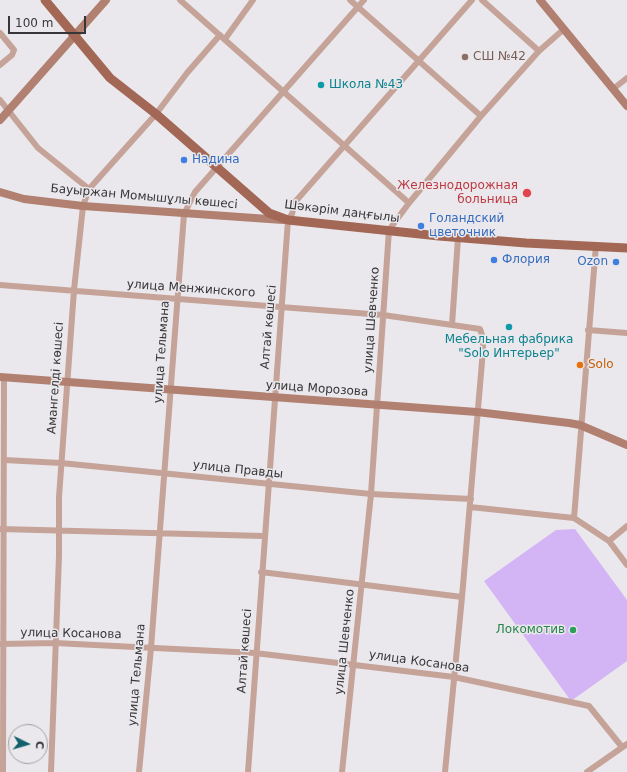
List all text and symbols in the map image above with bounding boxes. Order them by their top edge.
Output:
scale bar [10,8,88,34]
text: 100 m [15,16,53,30]
place label: СШ №42 [473,50,526,64]
marker: СШ №42 [460,52,470,62]
place label: Школа №43 [329,78,403,92]
marker: Школа №43 [316,80,326,90]
place label: Надина [192,153,240,167]
marker: Надина [179,155,189,165]
place label: Железнодорожная больница [397,179,518,207]
street label: Бауыржан Момышұлы көшесі [50,182,238,212]
marker: Железнодорожная больница [521,187,533,199]
street label: Шәкәрім даңғылы [284,198,400,226]
place label: Голандский цветочник [429,212,504,240]
marker: Голандский цветочник [416,221,426,231]
place label: Флория [502,253,550,267]
marker: Флория [489,255,499,265]
place label: Ozon [577,255,608,269]
marker: Ozon [611,257,621,267]
street label: улица Шевченко [361,267,383,373]
street label: улица Менжинского [126,277,256,301]
street label: Алтай көшесі [258,284,280,370]
street label: улица Тельмана [151,300,173,404]
street label: Амангелді көшесі [45,322,67,434]
marker: Мебельная фабрика "Solo Интерьер" [504,322,514,332]
place label: Мебельная фабрика "Solo Интерьер" [445,333,573,361]
place label: Solo [588,358,614,372]
marker: Solo [575,360,585,370]
street label: улица Морозова [265,378,369,400]
street label: улица Правды [192,458,284,482]
street label: улица Шевченко [332,588,358,696]
street label: Алтай көшесі [235,608,255,694]
street label: улица Тельмана [125,623,149,727]
place label: Локомотив [496,623,565,637]
marker: Локомотив [568,625,578,635]
street label: улица Косанова [20,626,122,642]
street label: улица Косанова [368,648,470,676]
north arrow [8,724,48,764]
text: С [33,740,46,750]

